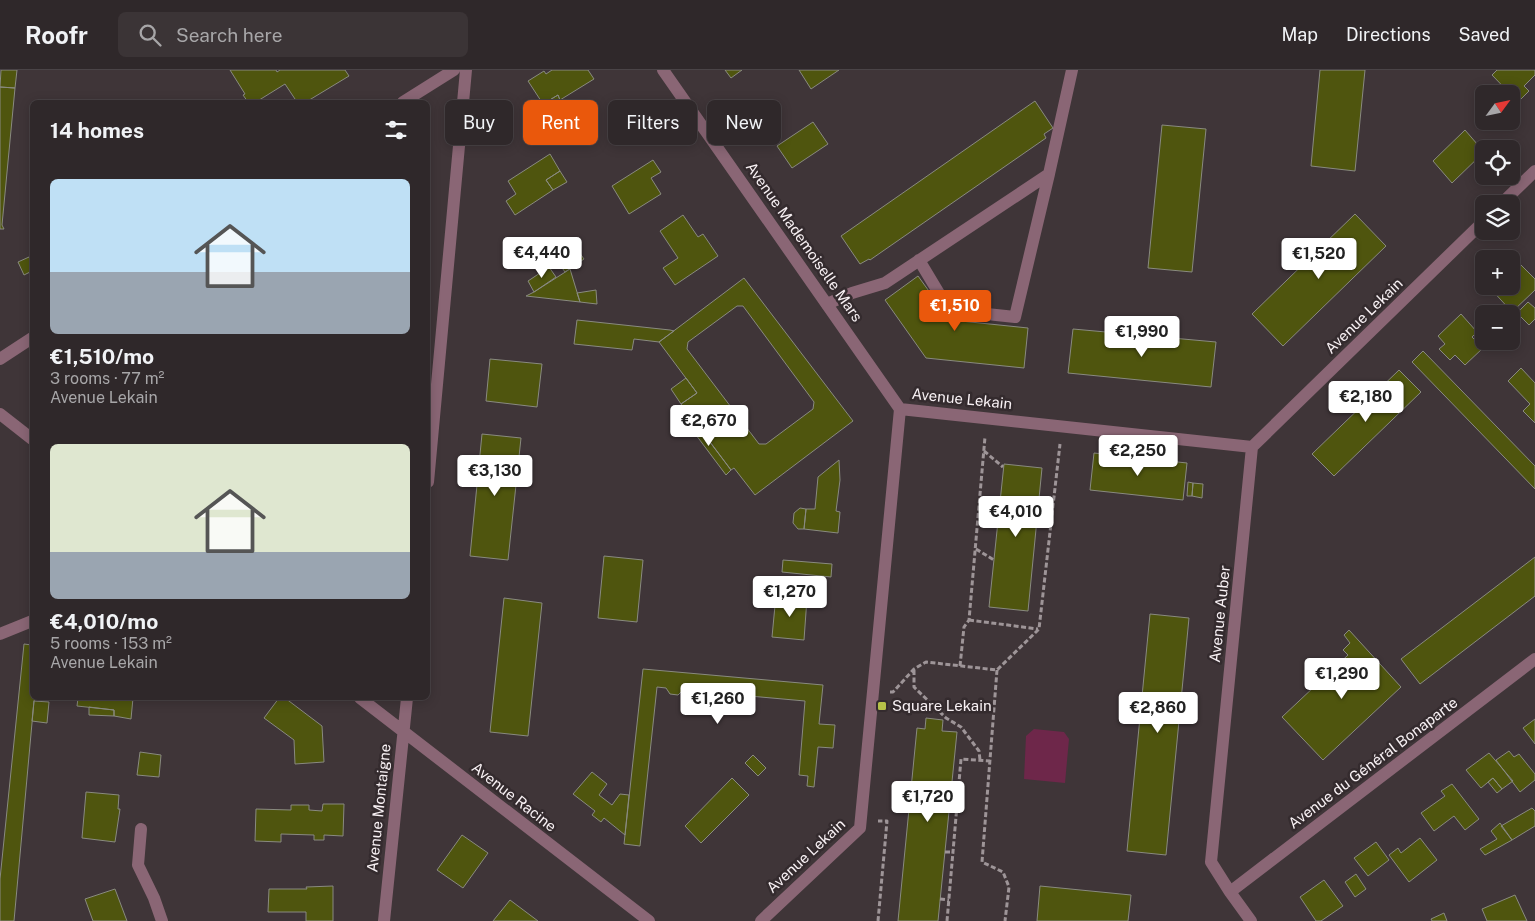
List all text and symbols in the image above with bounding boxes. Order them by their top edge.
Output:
search box [118,12,468,57]
text: Roofr [25,21,88,49]
icon: search [136,21,164,49]
text: Search here [176,24,283,46]
text: Map [1281,24,1318,45]
text: Directions [1346,24,1431,45]
text: Saved [1459,24,1510,45]
north arrow [1475,85,1520,130]
map controls [1475,85,1520,350]
chip: Buy [445,100,513,145]
chip: Rent [523,100,598,145]
chip: Filters [608,100,697,145]
chip: New [707,100,781,145]
icon: filters [382,116,410,144]
text: 14 homes [50,118,144,143]
button: locate [1475,140,1520,185]
street label: Avenue Mademoiselle Mars [743,159,866,325]
button: layers [1475,195,1520,240]
icon: home [185,211,275,301]
pin: €4,440 [501,236,583,279]
pin: €1,520 [1278,238,1360,280]
text: €4,440 [514,243,570,262]
text: €1,520 [1293,244,1345,263]
button: + [1475,250,1520,295]
street label: Avenue Lekain [1321,274,1406,357]
pin: €1,510 [914,290,996,332]
text: €1,510 [930,296,980,315]
button: − [1475,305,1520,350]
pin: €1,990 [1101,316,1183,358]
text: €1,990 [1115,322,1169,341]
text: €1,510/mo [50,344,154,369]
text: 3 rooms · 77 m² [50,369,164,388]
pin: €2,180 [1325,380,1407,423]
street label: Avenue Lekain [911,385,1013,412]
text: €2,180 [1340,387,1392,406]
text: Avenue Lekain [50,388,158,407]
pin: €2,670 [668,404,750,447]
text: €2,670 [681,411,737,430]
pin: €2,250 [1097,434,1179,477]
text: €2,250 [1110,441,1166,460]
pin: €3,130 [454,454,536,497]
text: €3,130 [468,461,522,480]
icon: home [185,476,275,566]
pin: €4,010 [975,496,1057,538]
text: €4,010 [990,502,1042,521]
street label: Avenue Auber [1206,564,1233,663]
pin: €1,270 [749,576,831,618]
text: €1,270 [764,582,816,601]
text: €4,010/mo [50,609,158,634]
text: 5 rooms · 153 m² [50,634,172,653]
text: Avenue Lekain [50,653,158,672]
pin: €1,290 [1301,658,1383,700]
text: €1,290 [1316,664,1369,683]
pin: €1,260 [677,682,759,725]
text: €1,260 [691,689,745,708]
pin: €2,860 [1117,692,1199,734]
street label: Avenue du Général Bonaparte [1285,693,1461,832]
place label: Square Lekain [892,697,992,714]
text: €2,860 [1130,698,1186,717]
marker: Square Lekain [876,700,888,712]
street label: Avenue Montaigne [363,743,394,873]
street label: Avenue Racine [469,758,560,835]
pin: €1,720 [887,780,969,823]
text: €1,720 [903,787,953,806]
street label: Avenue Lekain [763,815,848,896]

